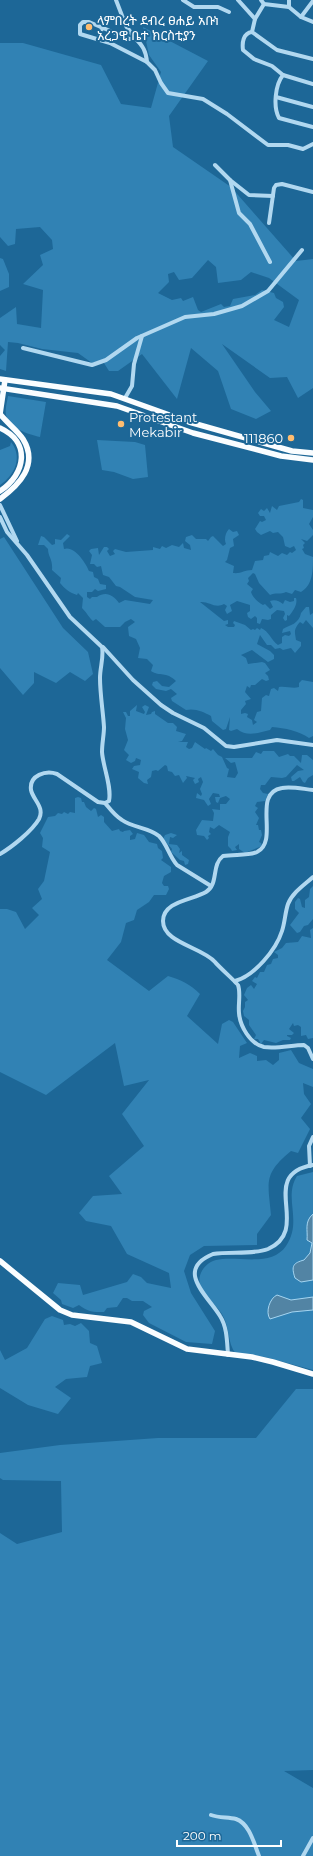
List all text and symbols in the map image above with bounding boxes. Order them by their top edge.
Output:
place label: ላምበረት ደብረ ፀሐይ አቡነ አረጋዊ ቤተ ክርስቲያን [97,12,219,43]
marker: ላምበረት ደብረ ፀሐይ አቡነ አረጋዊ ቤተ ክርስቲያን [84,22,94,32]
place label: Protestant Mekabir [129,409,197,440]
marker: Protestant Mekabir [116,419,126,429]
place label: 111860 [244,430,283,446]
marker: 111860 [286,433,296,443]
scale bar [177,1822,281,1848]
text: 200 m [183,1828,222,1843]

